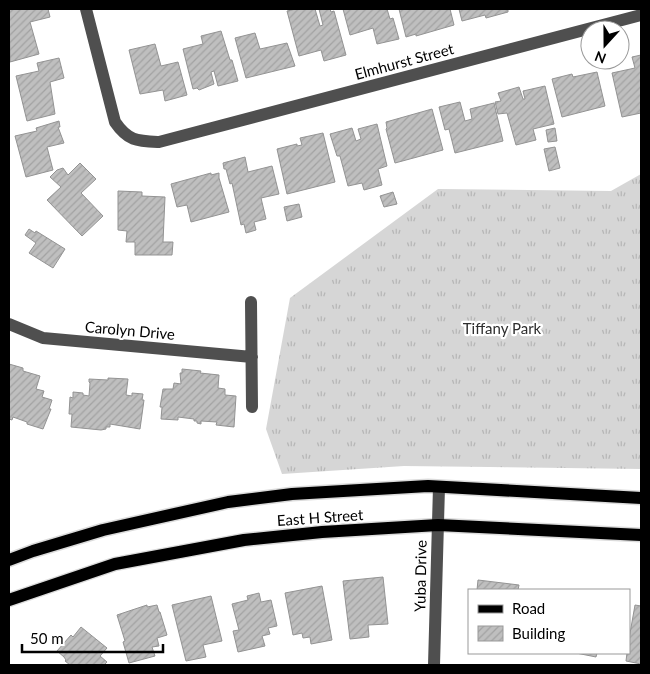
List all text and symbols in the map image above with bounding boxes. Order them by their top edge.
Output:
north arrow [580,20,630,70]
street label: Elmhurst Street [352,39,456,83]
text: N [592,48,608,67]
street label: Carolyn Drive [84,317,176,343]
park label: Tiffany Park [463,319,542,337]
street label: East H Street [276,505,364,529]
street label: Yuba Drive [410,540,430,612]
legend [468,589,630,654]
text: Road [512,599,545,617]
scale bar [22,622,164,654]
text: Building [512,624,565,642]
text: 50 m [30,629,64,647]

